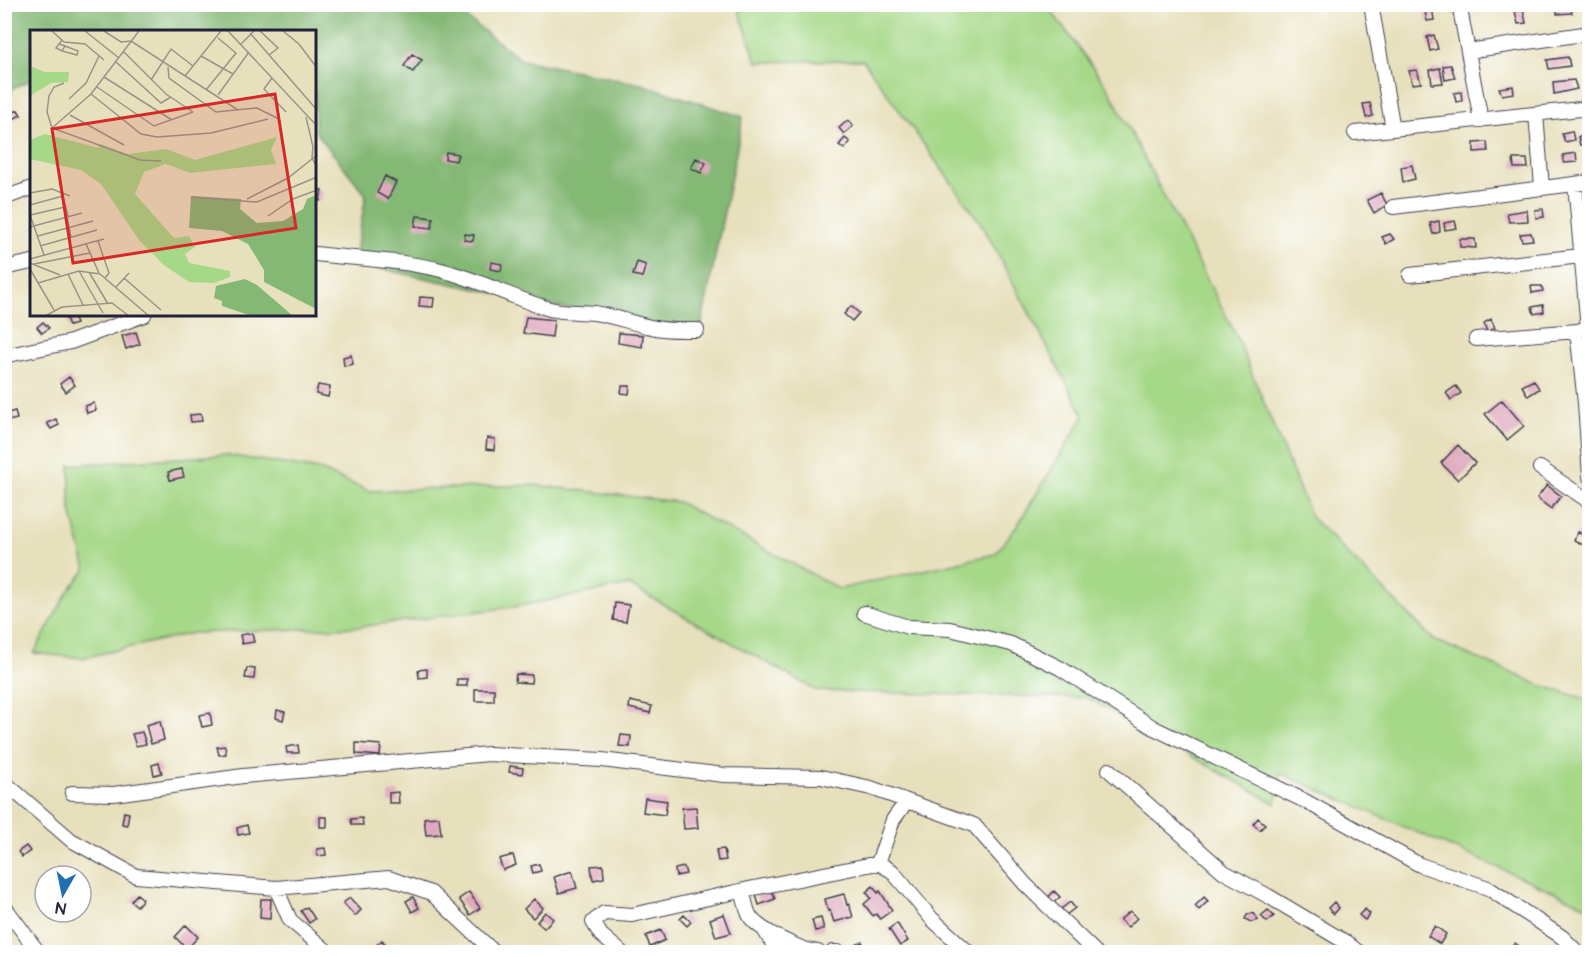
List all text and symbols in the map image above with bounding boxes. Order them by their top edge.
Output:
inset map [30,30,316,316]
north arrow [33,864,93,924]
text: N [54,896,67,919]

